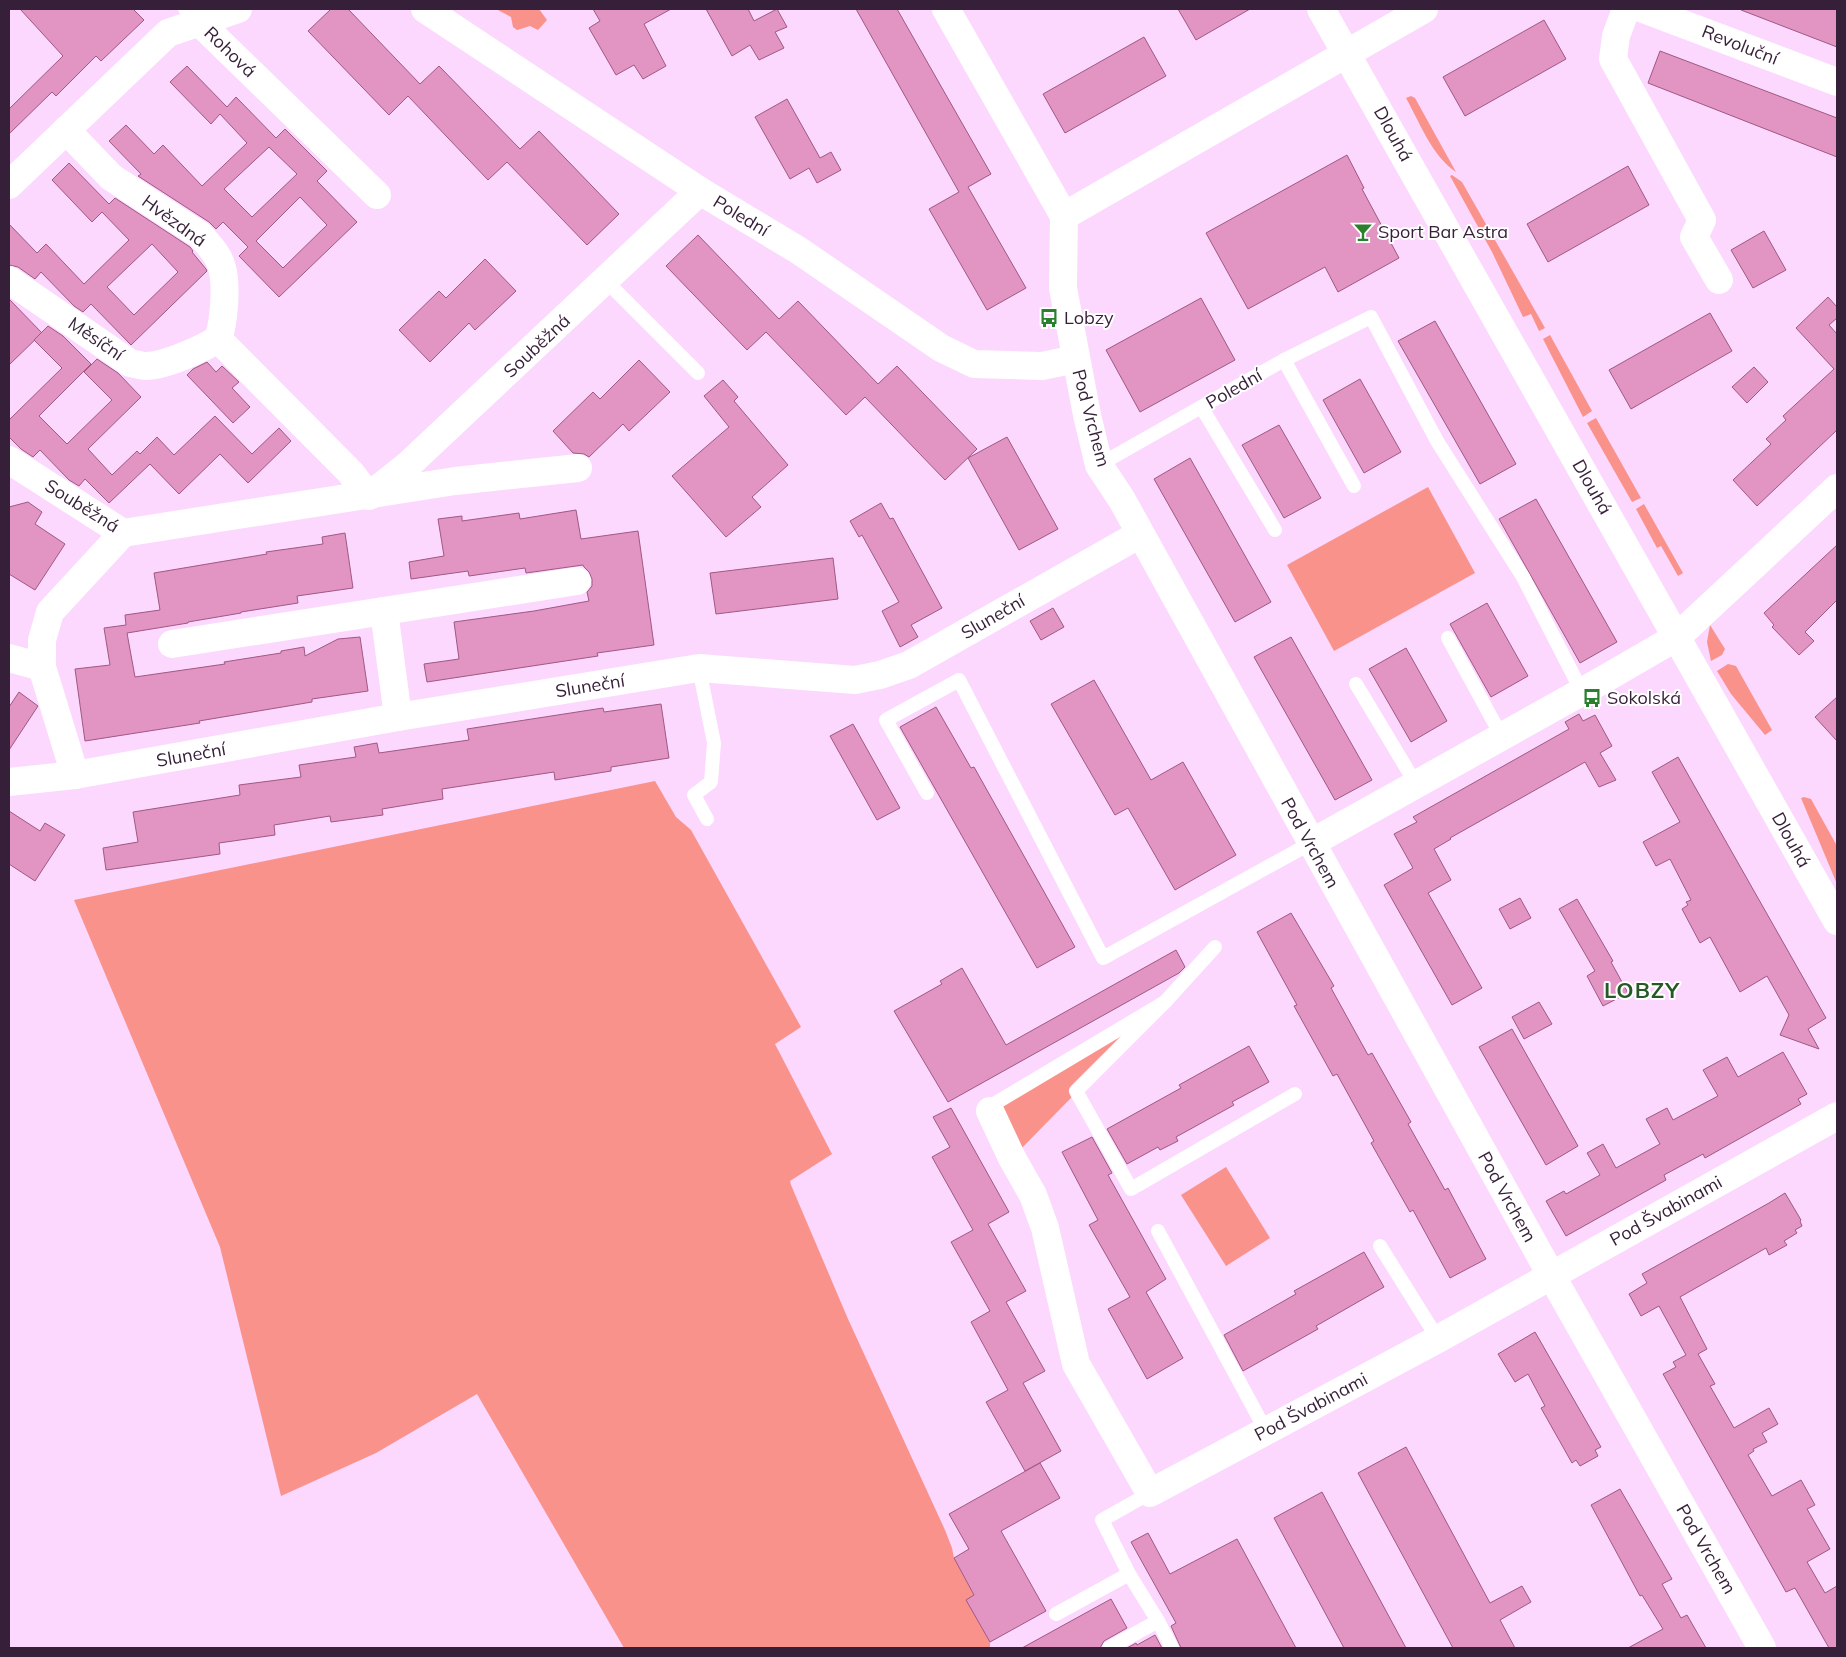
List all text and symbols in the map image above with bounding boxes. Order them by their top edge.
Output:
street label: Revoluční [1699,19,1783,70]
street label: Rohová [199,21,261,82]
street label: Dlouhá [1369,102,1418,165]
street label: Hvězdná [137,189,211,252]
street label: Polední [709,190,775,242]
place label: Sport Bar Astra [1378,220,1508,243]
bar icon: Sport Bar Astra [1352,221,1374,243]
place label: Lobzy [1064,306,1114,329]
bus stop icon: Lobzy [1038,307,1060,329]
street label: Souběžná [498,309,575,382]
street label: Měsíční [64,312,130,366]
street label: Polední [1201,362,1268,414]
street label: Pod Vrchem [1067,367,1116,469]
street label: Dlouhá [1568,455,1617,518]
street label: Souběžná [41,474,124,537]
street label: Sluneční [957,588,1030,644]
street label: Sluneční [554,668,628,702]
place label: Sokolská [1607,686,1681,709]
bus stop icon: Sokolská [1581,687,1603,709]
street label: Sluneční [154,737,229,772]
street label: Pod Vrchem [1276,793,1345,892]
street label: Dlouhá [1767,808,1816,871]
district label: LOBZY [1604,976,1680,1004]
street label: Pod Vrchem [1473,1147,1542,1246]
street label: Pod Švabinami [1606,1170,1726,1251]
street label: Pod Švabinami [1250,1367,1371,1446]
street label: Pod Vrchem [1671,1500,1741,1598]

